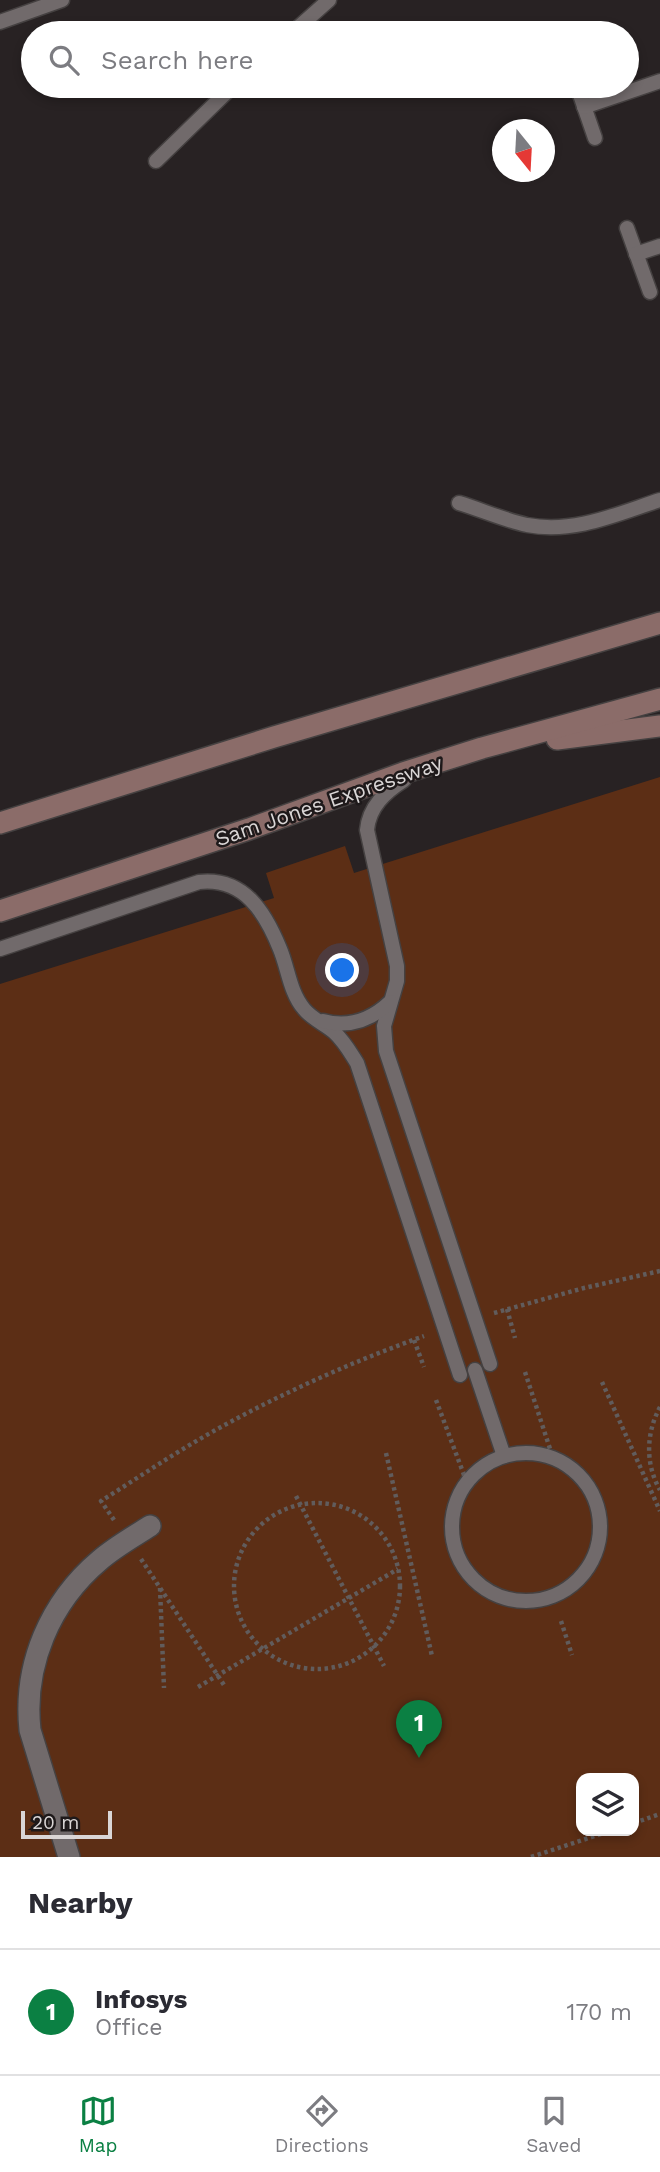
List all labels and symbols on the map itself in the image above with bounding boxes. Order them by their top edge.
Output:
north arrow [492,119,555,182]
street label: Sam Jones Expressway [212,750,446,851]
your location [325,953,359,987]
pin: 1 [396,1700,442,1758]
scale bar [21,1808,112,1840]

